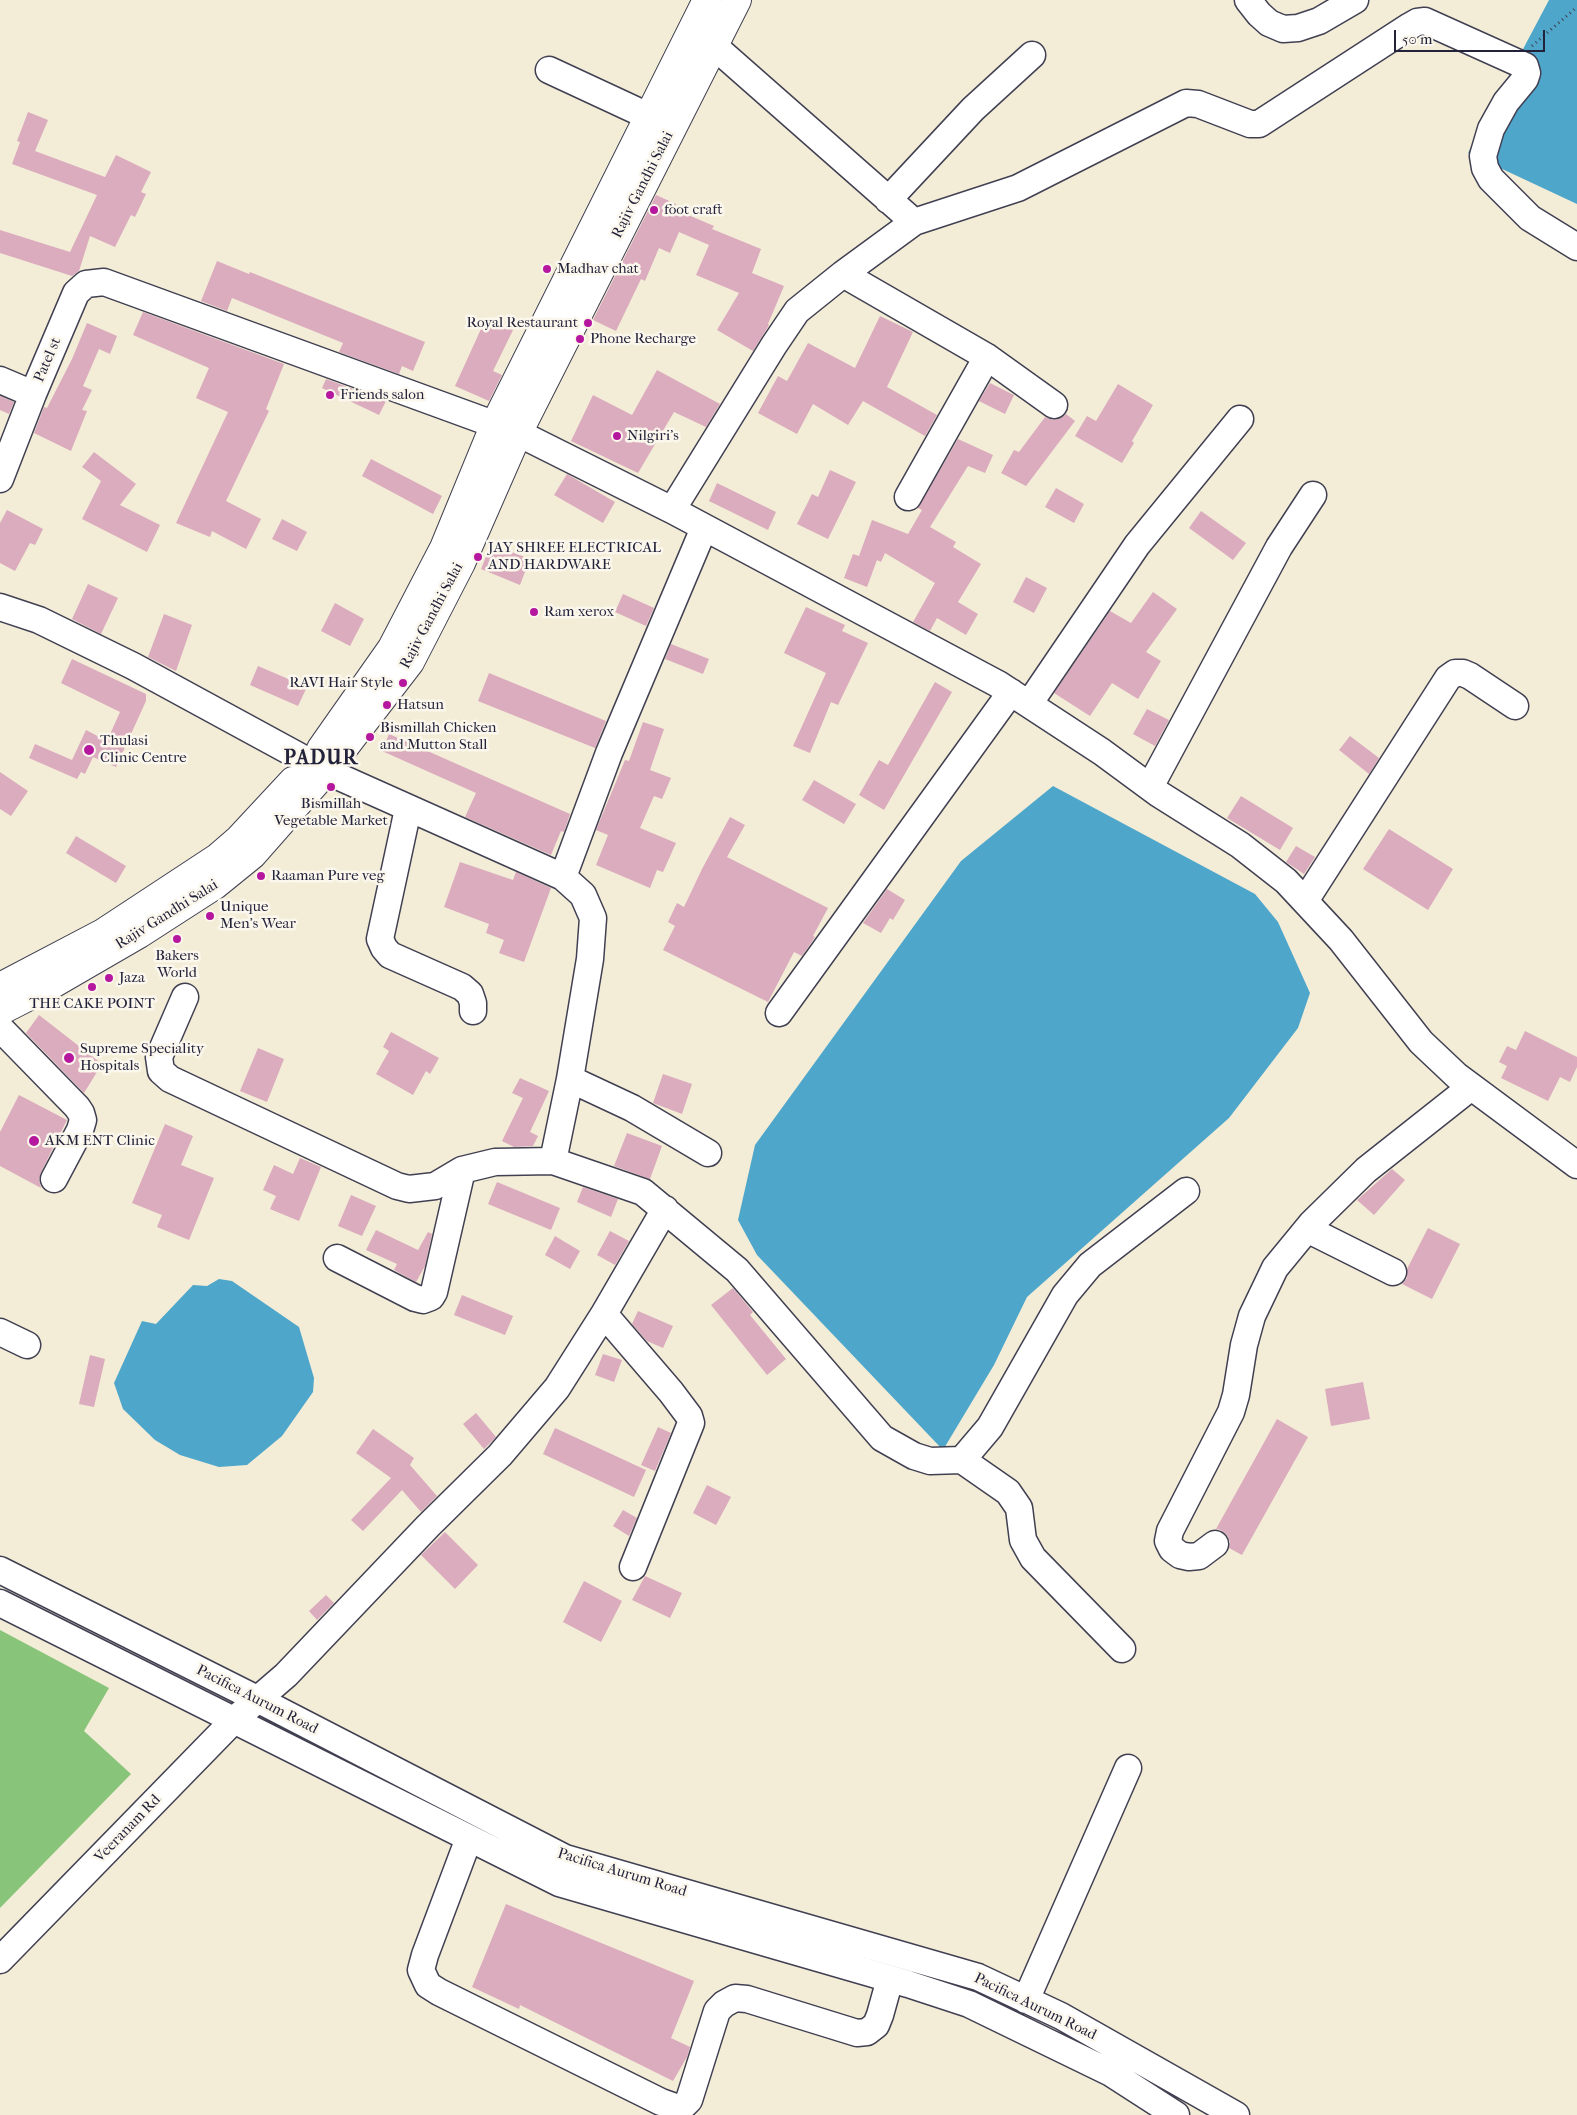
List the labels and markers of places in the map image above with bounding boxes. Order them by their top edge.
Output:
place label: foot craft [664,201,723,219]
marker: foot craft [648,204,660,216]
place label: Madhav chat [557,260,639,278]
marker: Madhav chat [541,263,553,275]
place label: Royal Restaurant [466,314,578,332]
marker: Royal Restaurant [582,317,594,329]
place label: Phone Recharge [590,330,696,348]
marker: Phone Recharge [574,333,586,345]
place label: Friends salon [340,386,424,404]
marker: Friends salon [324,389,336,401]
place label: Nilgiri's [627,427,679,445]
marker: Nilgiri's [611,430,623,442]
place label: JAY SHREE ELECTRICAL AND HARDWARE [488,539,661,574]
marker: JAY SHREE ELECTRICAL AND HARDWARE [472,551,484,563]
place label: Ram xerox [544,603,614,621]
marker: Ram xerox [528,606,540,618]
place label: RAVI Hair Style [289,674,393,692]
marker: RAVI Hair Style [397,677,409,689]
place label: Hatsun [397,696,444,714]
marker: Hatsun [381,699,393,711]
place label: Bismillah Chicken and Mutton Stall [380,719,497,754]
marker: Bismillah Chicken and Mutton Stall [364,731,376,743]
place label: Thulasi Clinic Centre [100,732,187,767]
marker: Thulasi Clinic Centre [82,743,96,757]
marker: Bismillah Vegetable Market [325,781,337,793]
place label: Bismillah Vegetable Market [274,795,388,830]
place label: Raaman Pure veg [271,867,384,885]
marker: Raaman Pure veg [255,870,267,882]
place label: Unique Men's Wear [220,898,296,933]
marker: Unique Men's Wear [204,910,216,922]
marker: Bakers World [171,933,183,945]
place label: Bakers World [155,947,199,982]
place label: Jaza [119,969,145,987]
marker: Jaza [103,972,115,984]
marker: THE CAKE POINT [86,981,98,993]
place label: THE CAKE POINT [29,995,155,1013]
place label: Supreme Speciality Hospitals [80,1040,204,1075]
marker: Supreme Speciality Hospitals [62,1051,76,1065]
place label: AKM ENT Clinic [45,1132,155,1150]
marker: AKM ENT Clinic [27,1134,41,1148]

